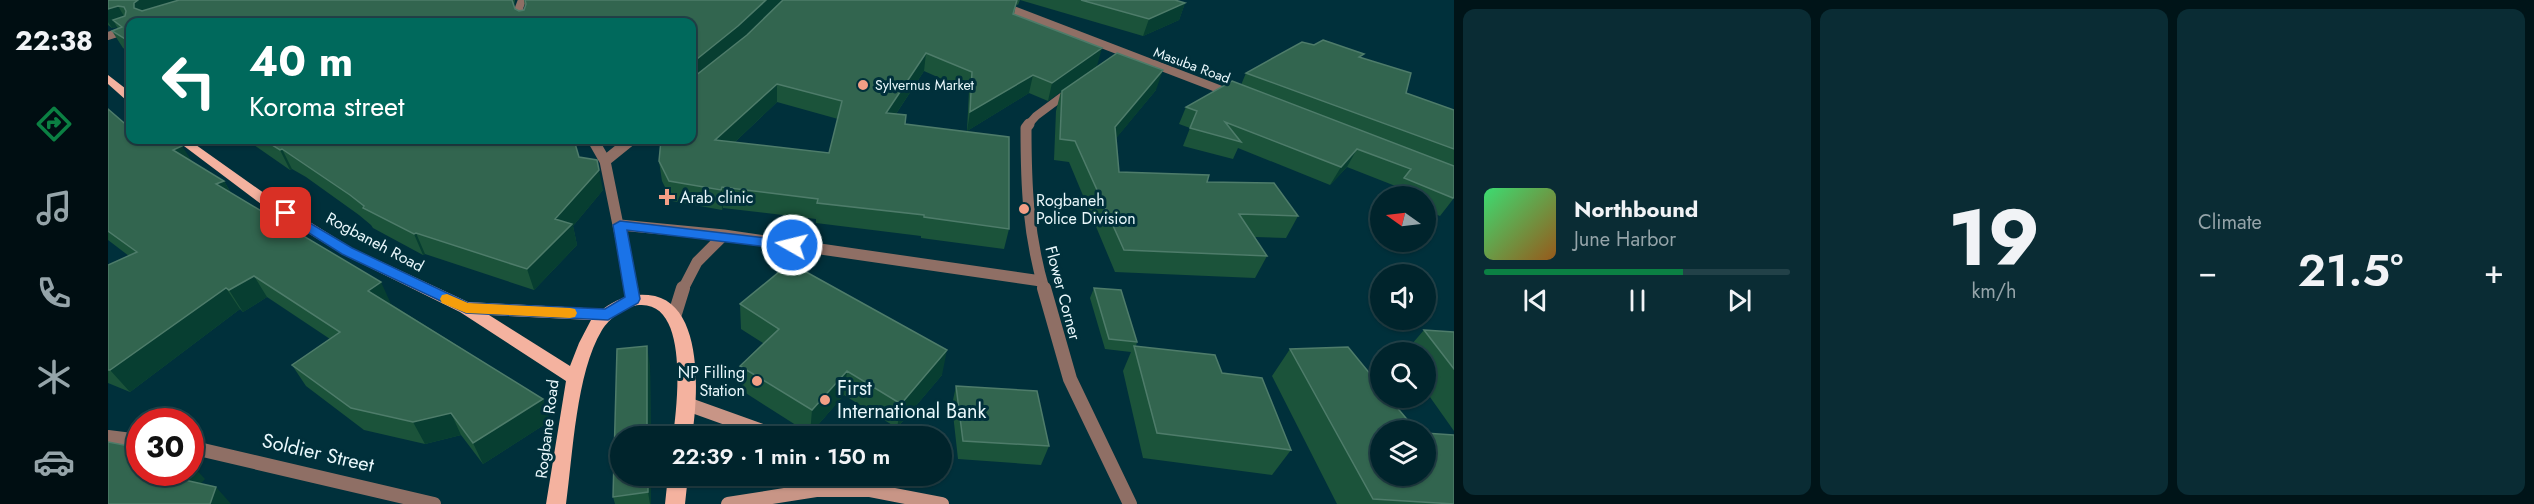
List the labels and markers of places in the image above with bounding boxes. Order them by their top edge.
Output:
place label: Sylvernus Market [875,75,975,95]
marker: Sylvernus Market [856,78,870,92]
place label: Arab clinic [680,186,753,209]
pin [260,187,311,238]
marker: Arab clinic [658,188,676,206]
place label: Rogbaneh Police Division [1036,189,1136,230]
marker: Rogbaneh Police Division [1017,202,1031,216]
place label: NP Filling Station [678,361,745,402]
marker: NP Filling Station [750,374,764,388]
place label: First International Bank [837,374,986,426]
marker: First International Bank [818,393,832,407]

